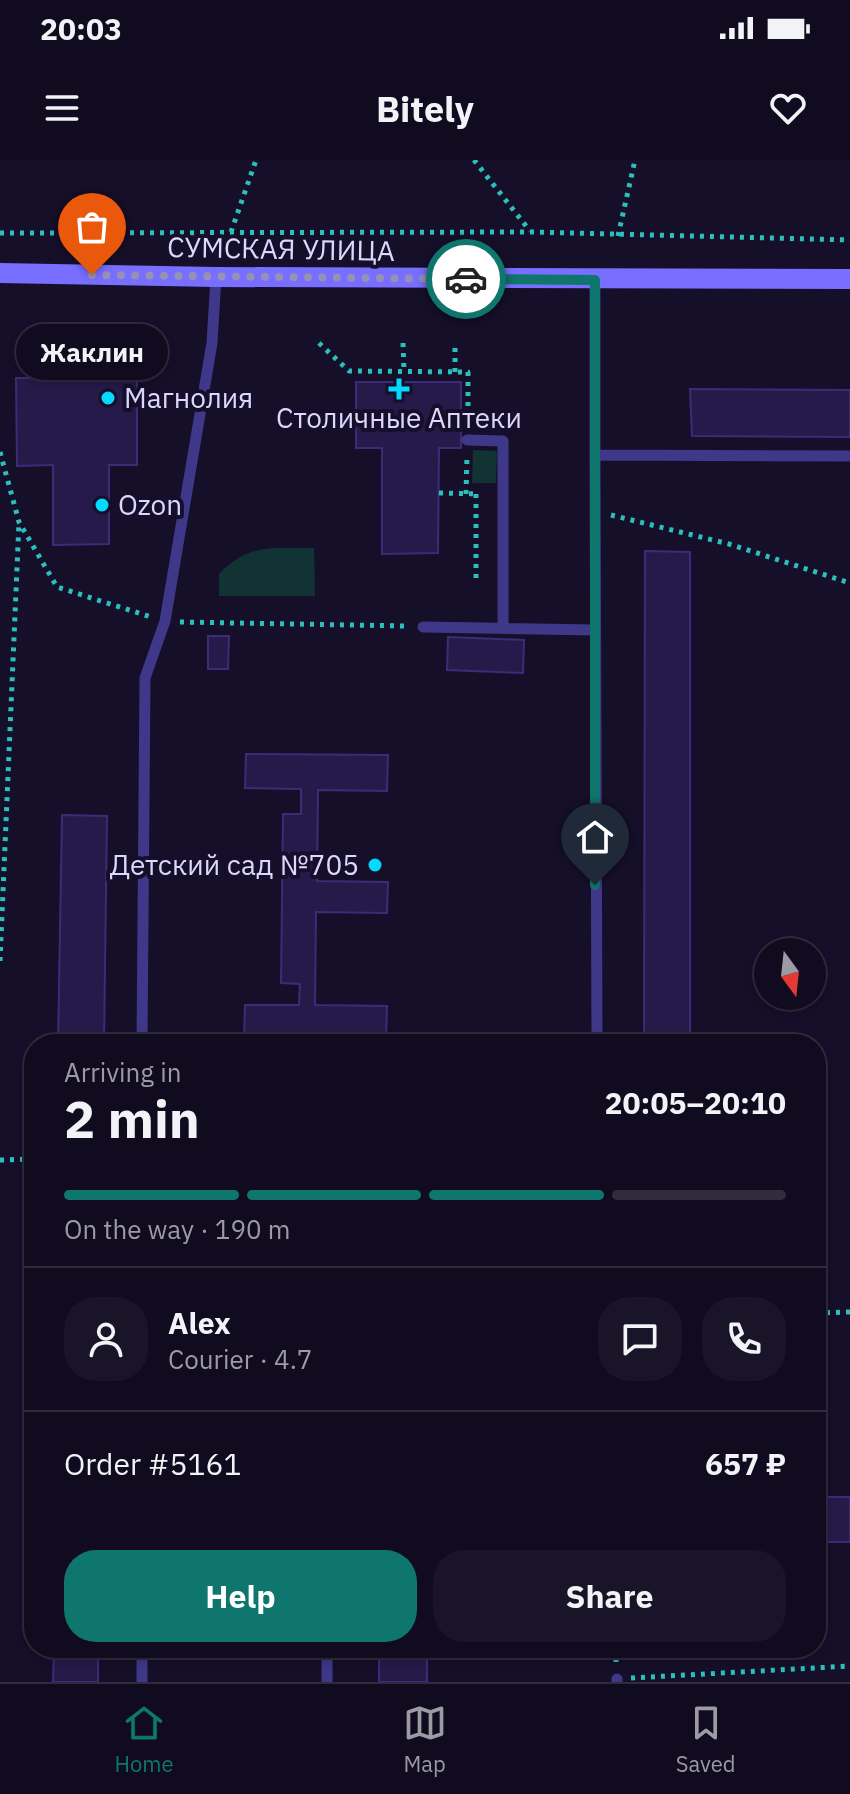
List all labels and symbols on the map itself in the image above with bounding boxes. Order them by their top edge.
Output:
pin [58,193,126,275]
street label: СУМСКАЯ УЛИЦА [167,228,395,269]
courier [426,239,506,319]
callout: Жаклин [16,323,168,379]
place label: Магнолия [124,379,253,416]
marker: Столичные Аптеки [390,380,408,398]
marker: Магнолия [99,389,117,407]
place label: Столичные Аптеки [276,399,522,436]
place label: Ozon [118,486,182,523]
marker: Ozon [93,496,111,514]
pin [561,803,629,885]
place label: Детский сад №705 [110,846,359,883]
marker: Детский сад №705 [366,856,384,874]
north arrow [754,938,826,1010]

